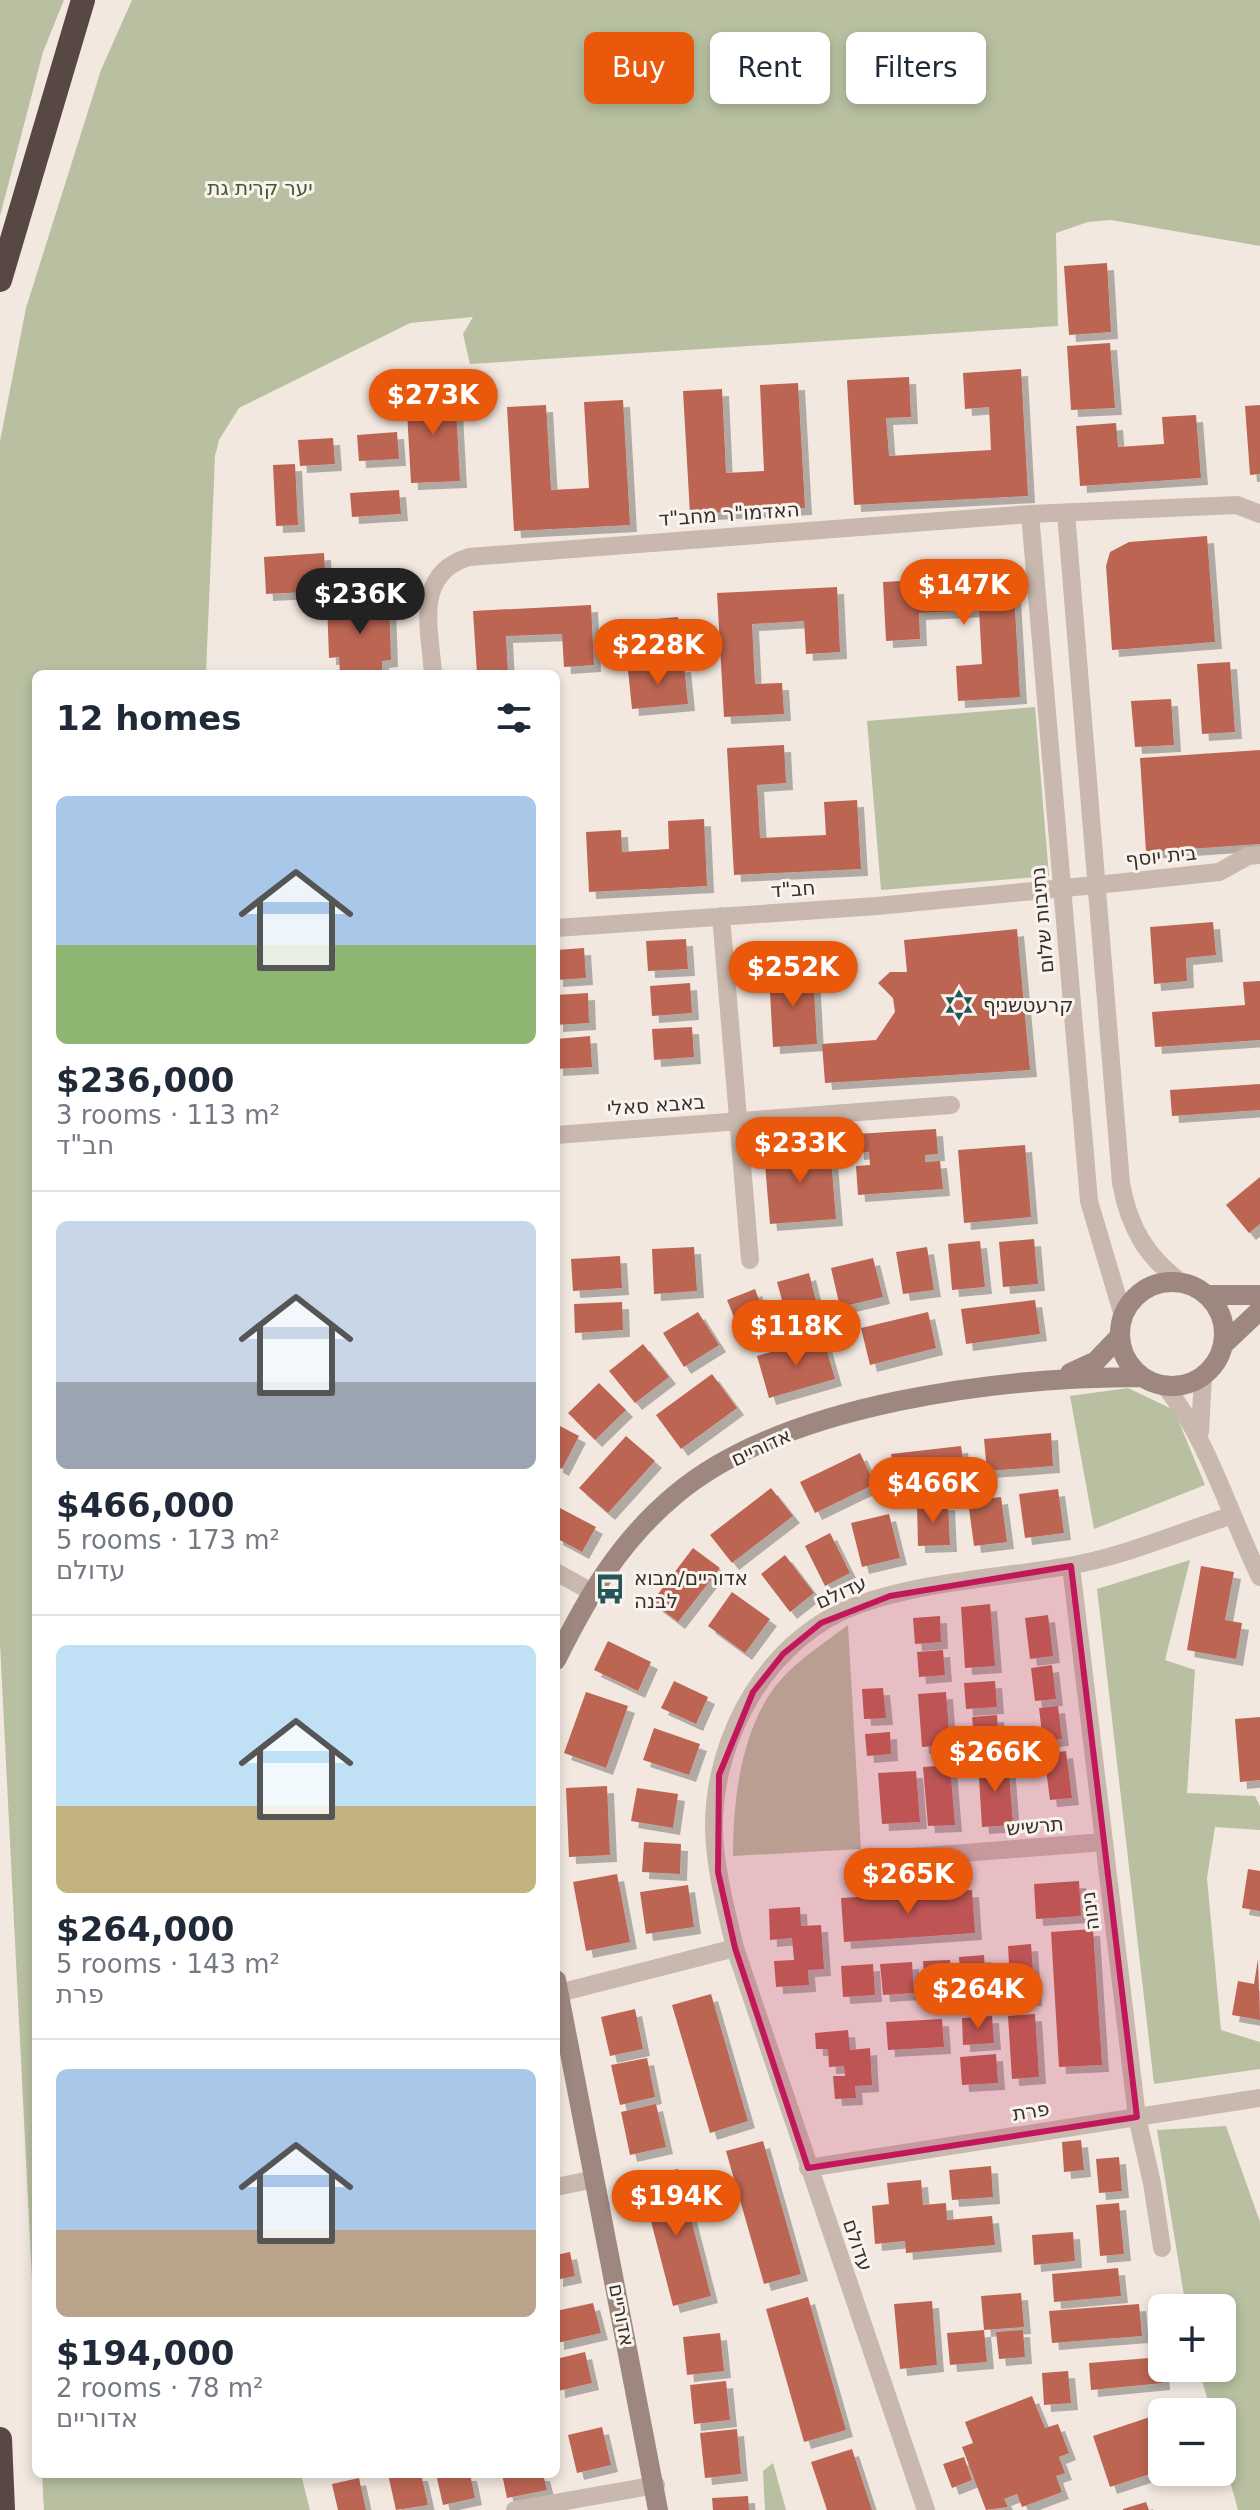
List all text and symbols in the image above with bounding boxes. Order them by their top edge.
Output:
chip: Buy [584,32,694,104]
chip: Rent [710,32,830,104]
chip: Filters [846,32,986,104]
park label: יער קרית גת [207,176,313,200]
pin: $273K [377,369,489,437]
text: $273K [387,380,479,410]
street label: האדמו"ר מחב"ד [658,497,800,531]
pin: $147K [908,559,1020,627]
pin: $236K [304,568,416,636]
text: $147K [918,570,1010,600]
text: $236K [314,579,406,609]
pin: $228K [602,619,714,687]
text: $228K [612,630,704,660]
icon: filters [492,696,536,740]
text: 12 homes [56,698,241,738]
street label: בית יוסף [1124,840,1198,872]
icon: home [224,848,368,992]
street label: נתיבות שלום [1025,866,1059,974]
street label: חב"ד [770,875,816,903]
pin: $252K [737,941,849,1009]
text: $252K [747,952,839,982]
synagogue icon: קרעטשניף [942,988,976,1022]
place label: קרעטשניף [983,993,1073,1017]
text: $236,000 [56,1060,235,1100]
street label: באבא סאלי [606,1090,706,1120]
text: 3 rooms · 113 m² [56,1100,280,1130]
pin: $233K [744,1117,856,1185]
text: $233K [754,1128,846,1158]
text: חב"ד [56,1130,114,1160]
icon: home [224,1273,368,1417]
pin: $118K [740,1300,852,1368]
text: $118K [750,1311,842,1341]
street label: אדוריים [727,1423,795,1471]
pin: $466K [877,1457,989,1525]
text: $466K [887,1468,979,1498]
text: $466,000 [56,1485,235,1525]
text: 5 rooms · 173 m² [56,1525,280,1555]
text: עדולם [56,1555,126,1585]
place label: אדוריים/מבוא לבנה [634,1566,748,1613]
street label: עדולם [812,1570,870,1614]
bus stop icon: אדוריים/מבוא לבנה [593,1572,627,1606]
icon: home [224,1697,368,1841]
pin: $266K [939,1726,1051,1794]
text: $266K [949,1737,1041,1767]
street label: תרשיש [1005,1812,1065,1840]
pin: $265K [852,1848,964,1916]
text: $265K [862,1859,954,1889]
street label: נינוה [1076,1890,1104,1932]
text: $264,000 [56,1909,235,1949]
text: 5 rooms · 143 m² [56,1949,280,1979]
pin: $264K [922,1963,1034,2031]
text: $264K [932,1974,1024,2004]
text: פרת [56,1979,104,2009]
street label: פרת [1011,2096,1051,2126]
icon: home [224,2121,368,2265]
pin: $194K [620,2170,732,2238]
text: $194K [630,2181,722,2211]
street label: עדולם [838,2216,878,2274]
street label: אדוריים [604,2282,640,2348]
map controls [1148,2294,1236,2486]
button: + [1148,2294,1236,2382]
text: $194,000 [56,2333,235,2373]
text: 2 rooms · 78 m² [56,2373,264,2403]
button: − [1148,2398,1236,2486]
text: אדוריים [56,2403,138,2433]

